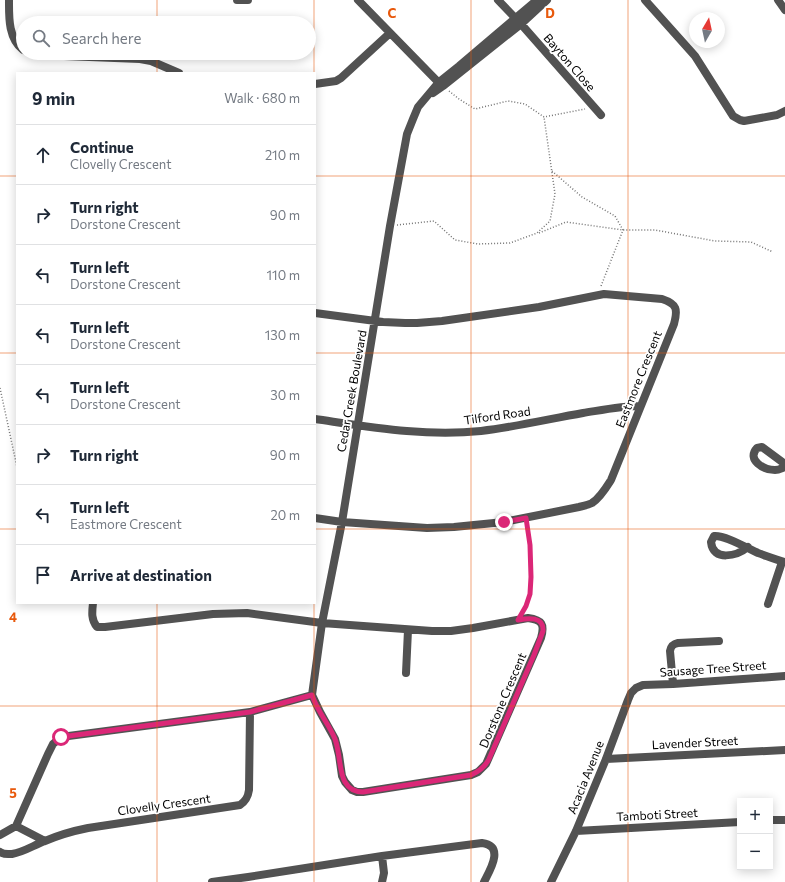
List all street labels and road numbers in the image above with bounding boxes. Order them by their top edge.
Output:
street label: Bayton Close [541,30,599,94]
street label: Eastmore Crescent [612,328,664,429]
street label: Cedar Creek Boulevard [333,329,369,453]
street label: Tilford Road [463,403,531,427]
street label: Dorstone Crescent [476,650,528,750]
street label: Sausage Tree Street [659,657,767,679]
street label: Lavender Street [651,733,739,751]
street label: Acacia Avenue [564,738,606,816]
street label: Clovelly Crescent [117,791,211,817]
street label: Tamboti Street [616,805,698,823]

